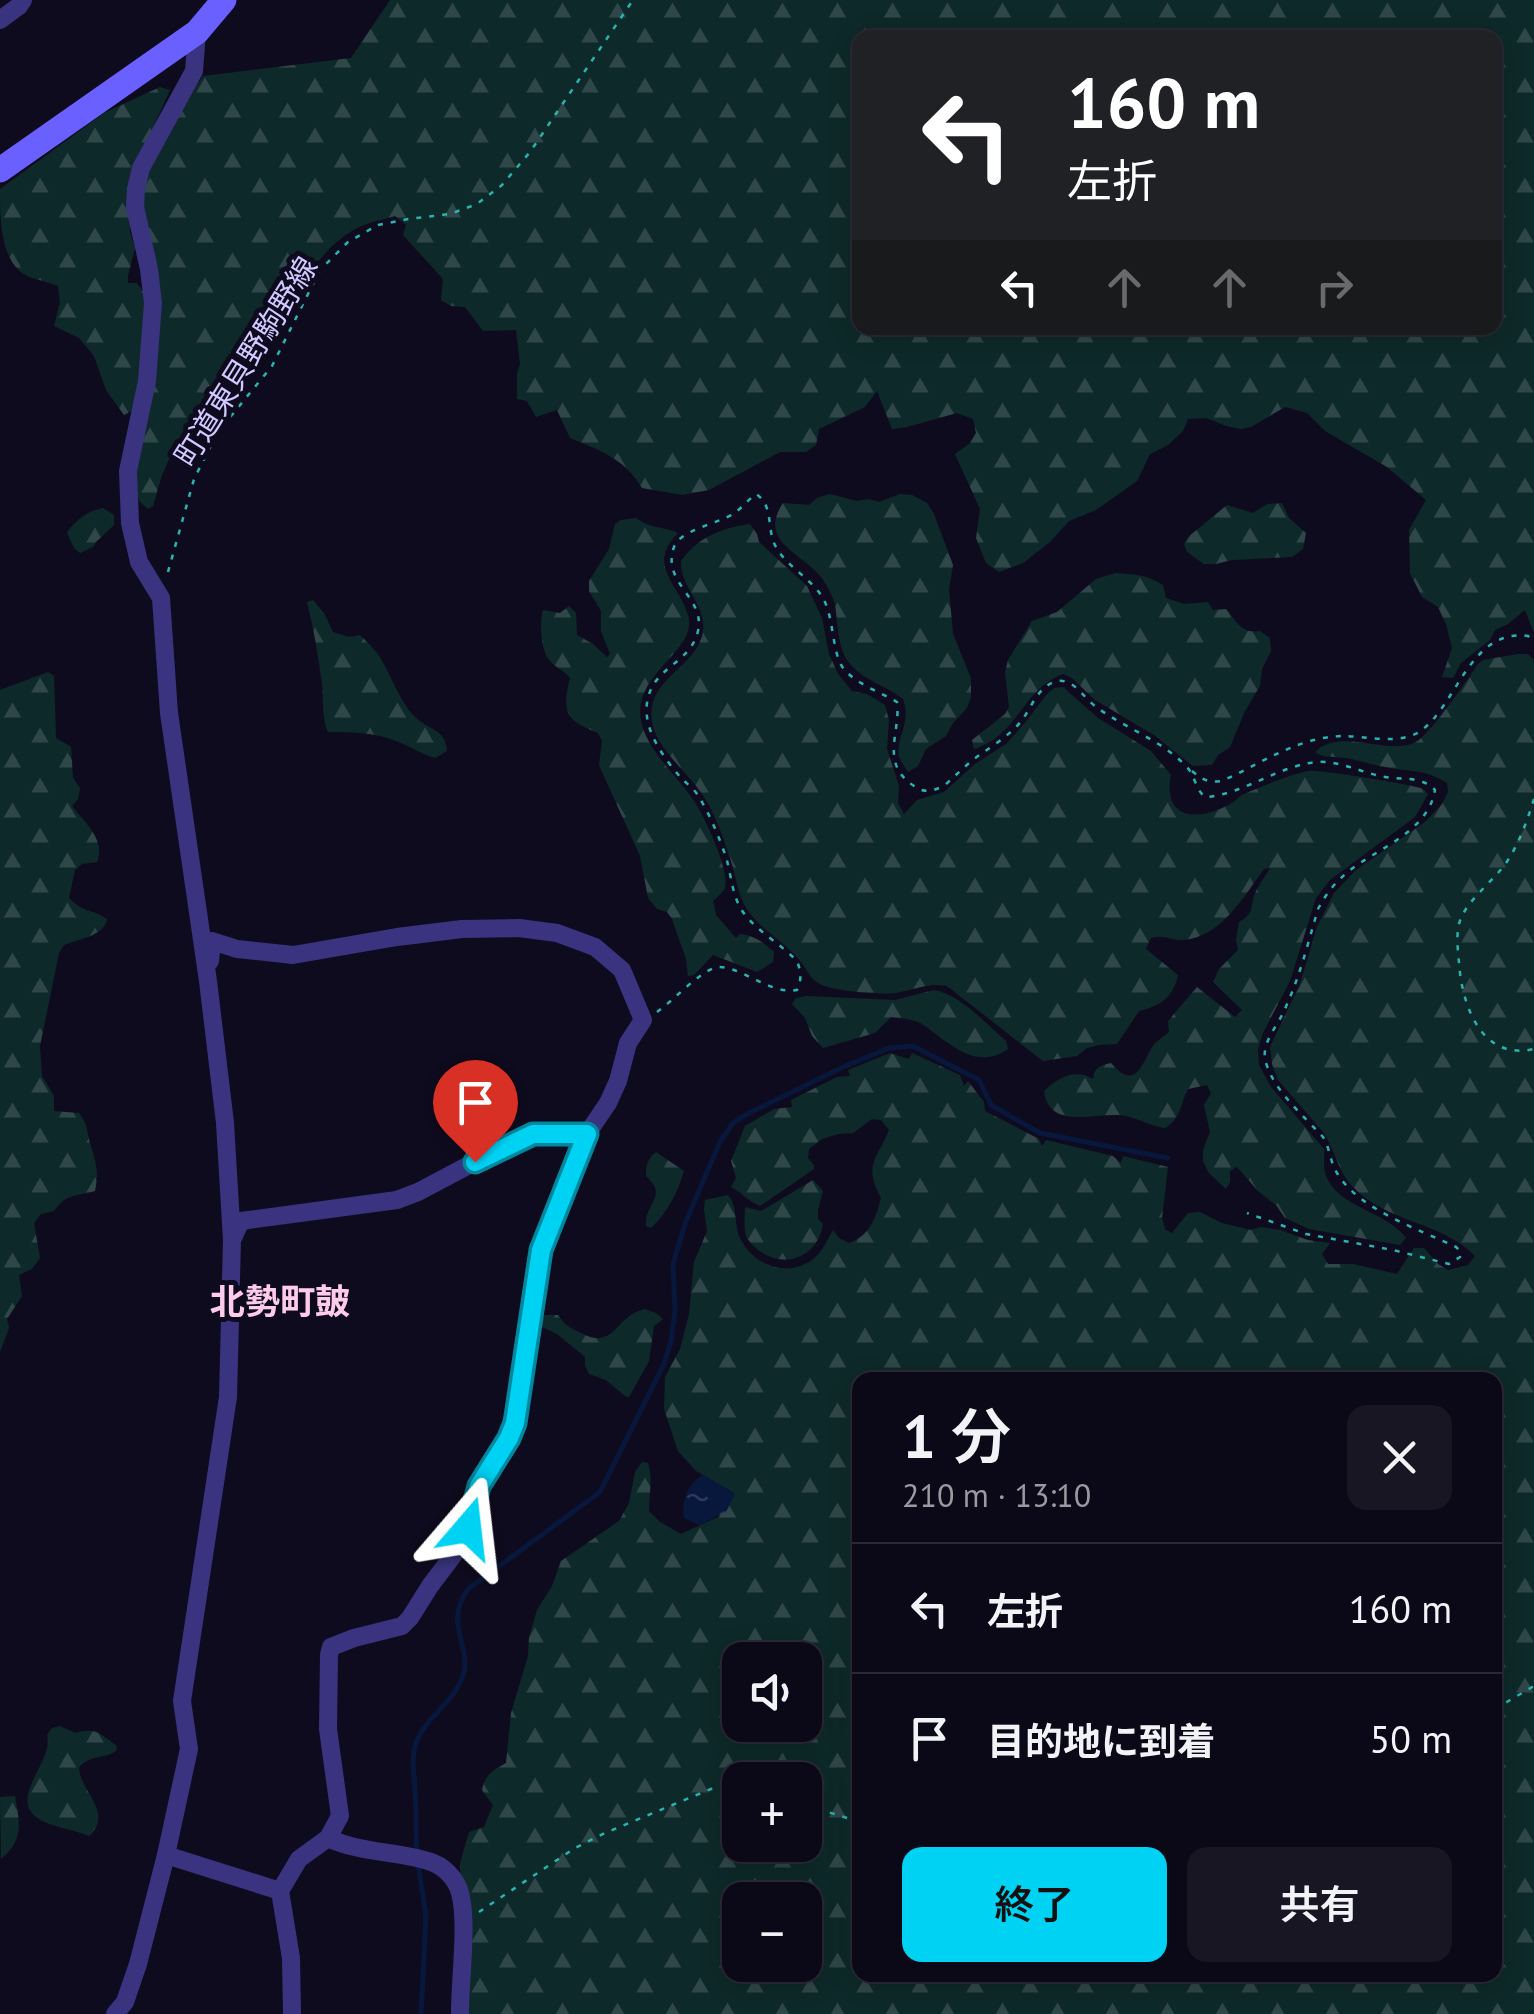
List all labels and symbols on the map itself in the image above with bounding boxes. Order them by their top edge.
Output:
street label: 町道東貝野駒野線 [165,249,325,473]
pin [433,1060,518,1163]
district label: 北勢町皷 [210,1278,350,1324]
position arrow [416,1476,520,1580]

